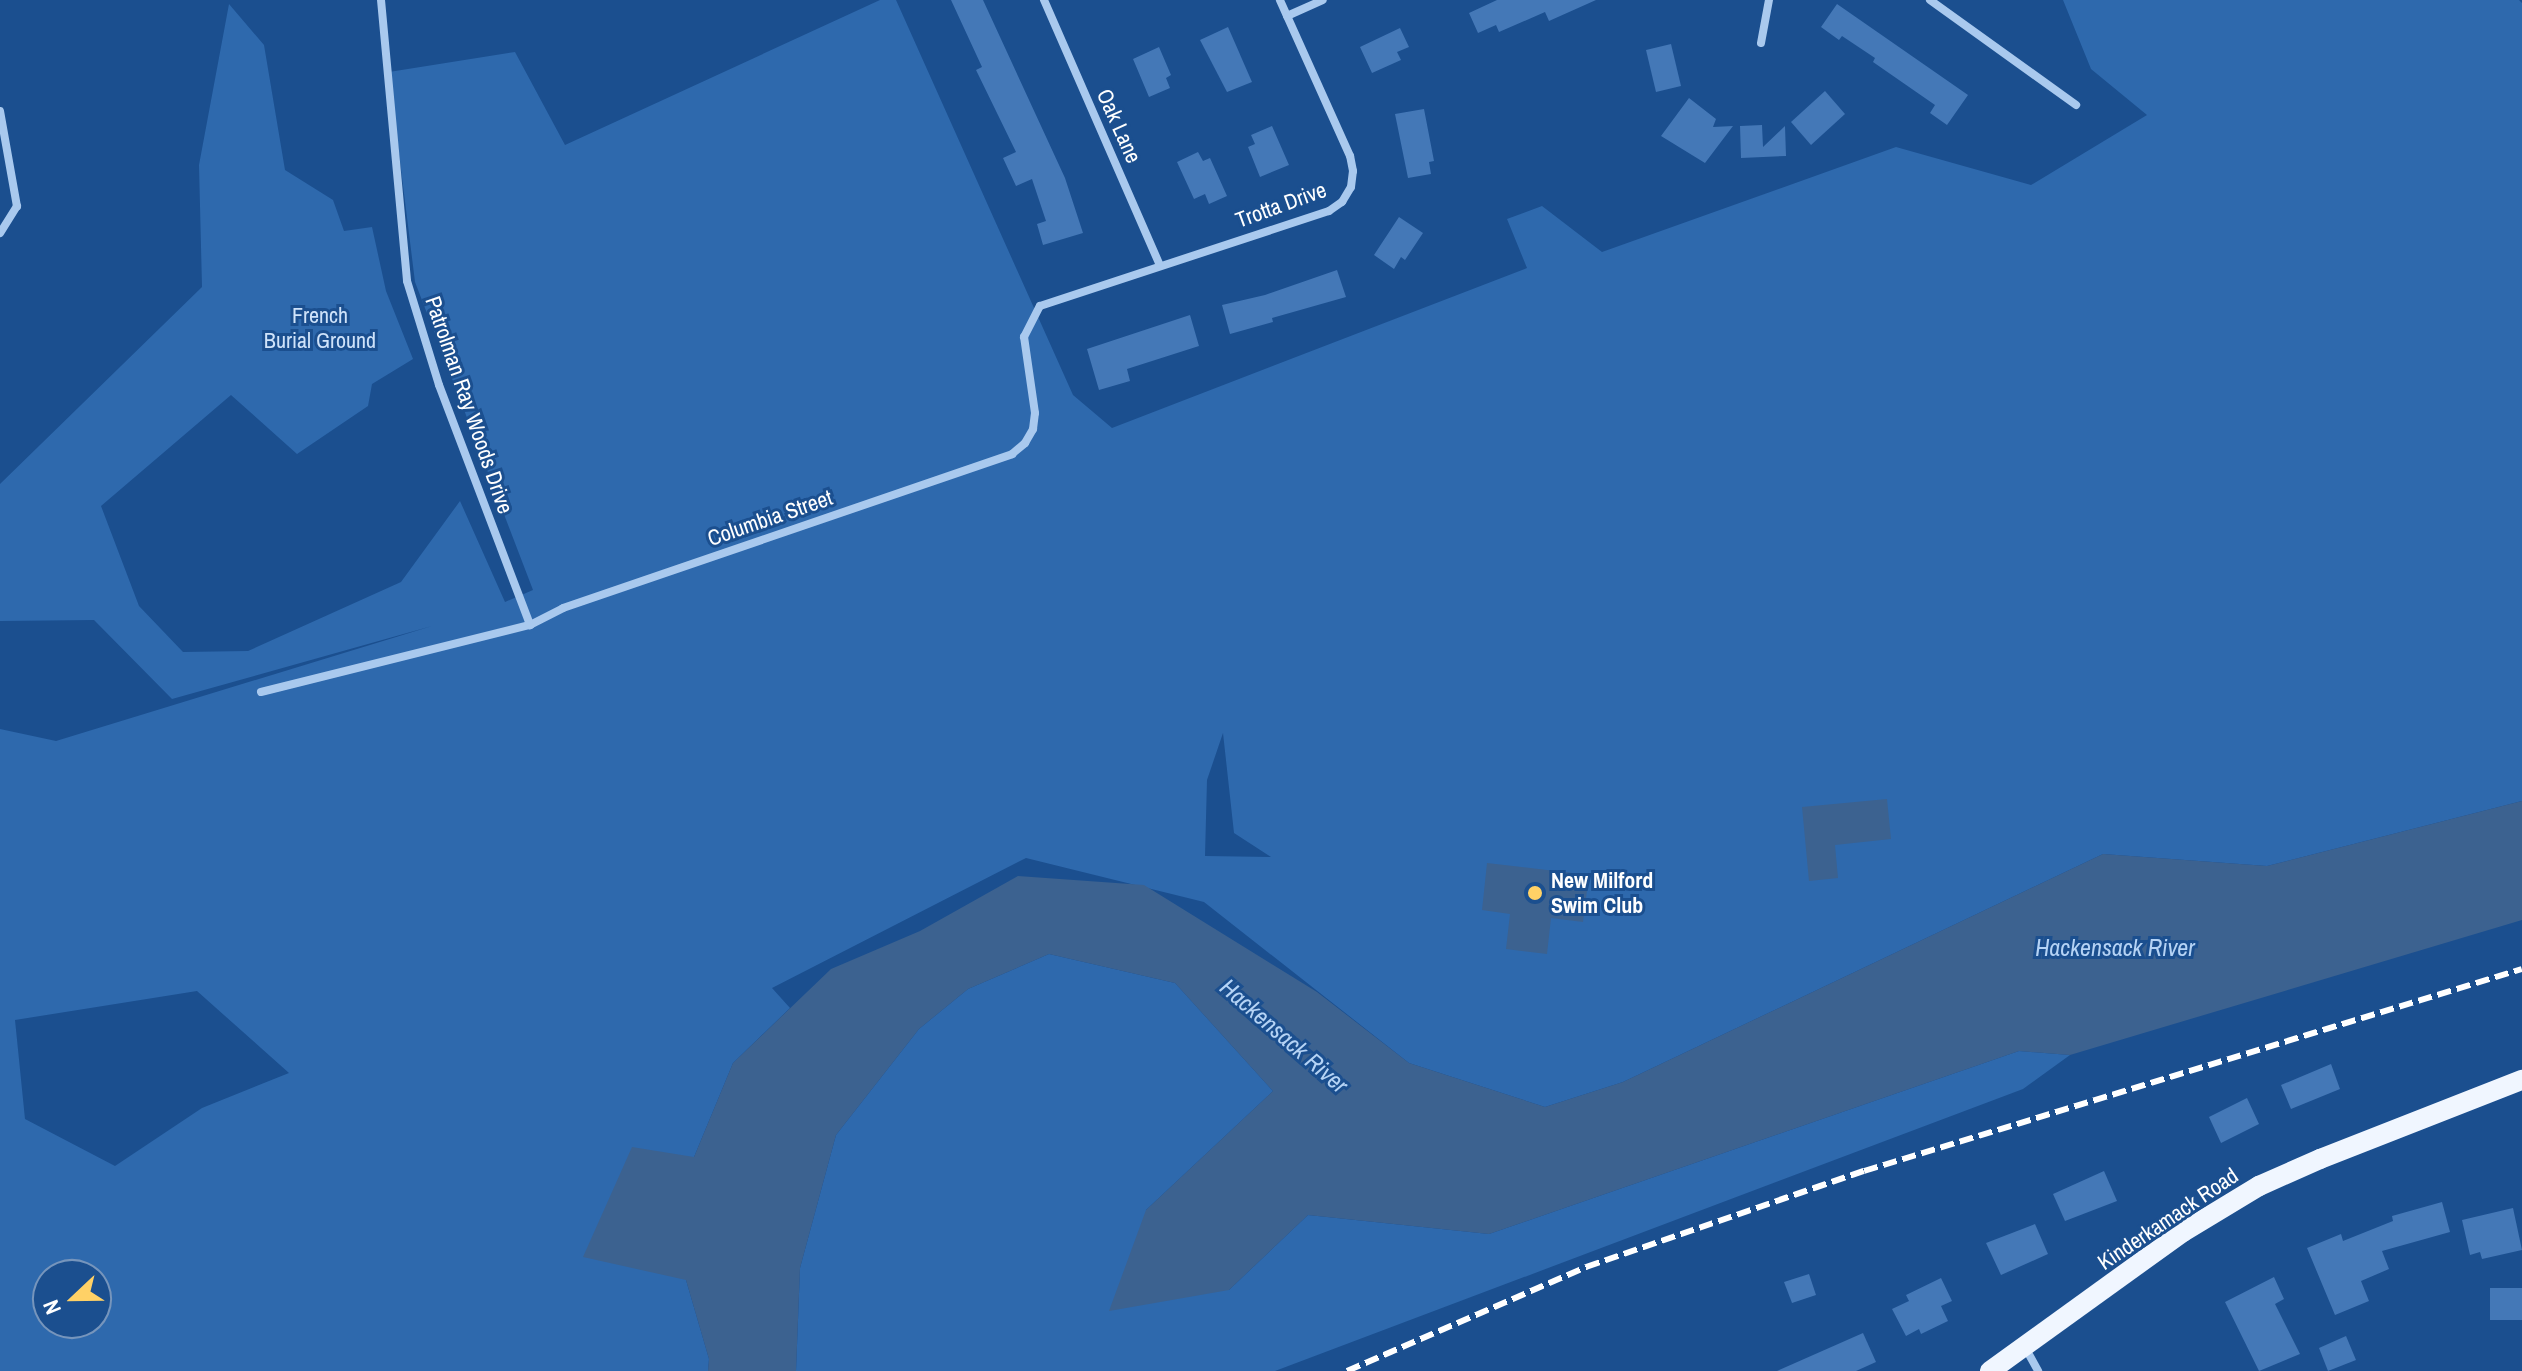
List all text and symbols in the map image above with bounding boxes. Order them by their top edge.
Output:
street label: Oak Lane [1091,85,1147,167]
street label: Trotta Drive [1232,176,1330,234]
street label: Patrolman Ray Woods Drive [419,293,519,517]
park label: French Burial Ground [264,302,376,354]
street label: Columbia Street [704,484,836,552]
place label: New Milford Swim Club [1551,867,1653,918]
marker: New Milford Swim Club [1526,884,1544,902]
water label: Hackensack River [2035,934,2195,962]
water label: Hackensack River [1214,973,1354,1099]
street label: Kinderkamack Road [2093,1162,2243,1276]
north arrow [32,1259,112,1339]
text: N [35,1296,68,1319]

